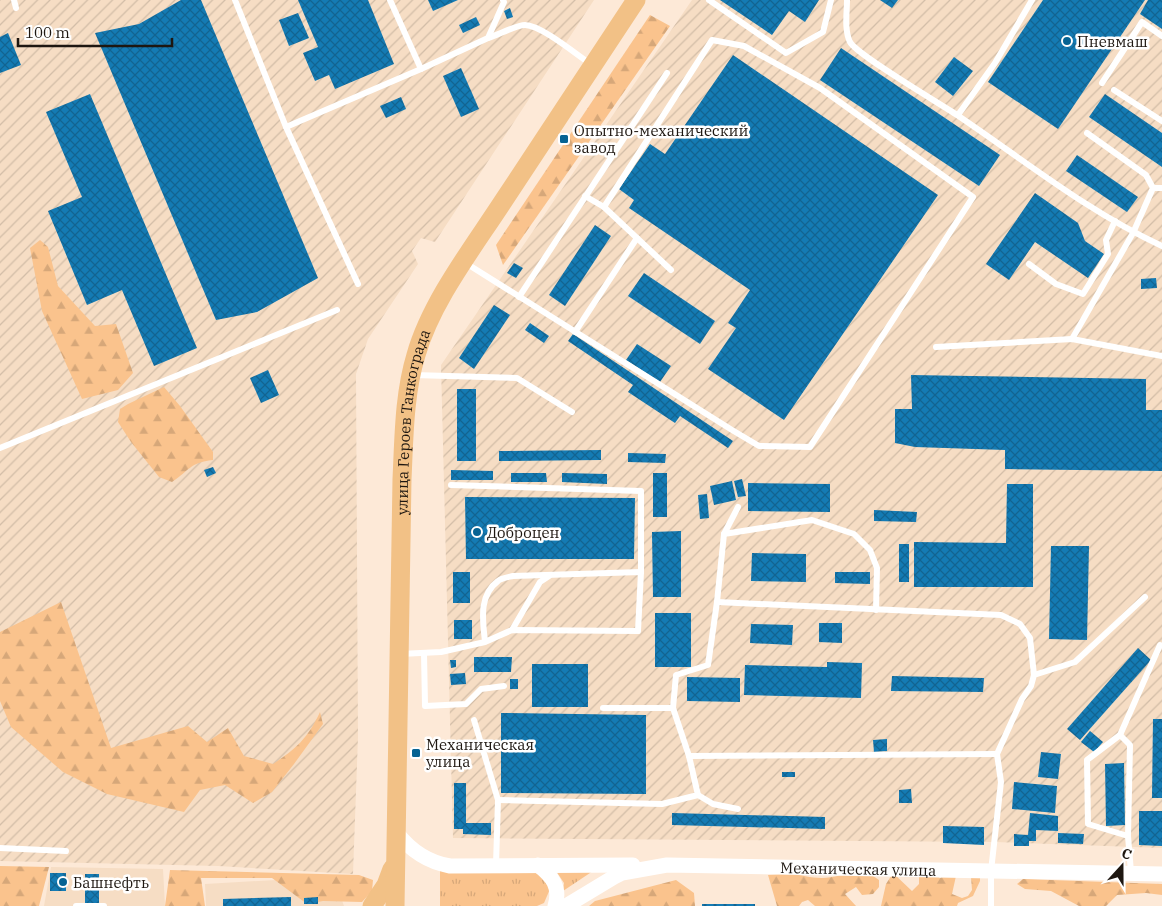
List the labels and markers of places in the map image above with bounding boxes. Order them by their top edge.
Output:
place label: Пневмаш [1077,32,1148,51]
marker: Пневмаш [1061,35,1073,47]
place label: Опытно-механический завод [574,121,748,157]
marker: Опытно-механический завод [558,133,570,145]
place label: Доброцен [487,523,559,542]
marker: Доброцен [471,526,483,538]
place label: Механическая улица [426,735,534,771]
marker: Механическая улица [410,747,422,759]
place label: Башнефть [73,873,149,892]
marker: Башнефть [57,876,69,888]

